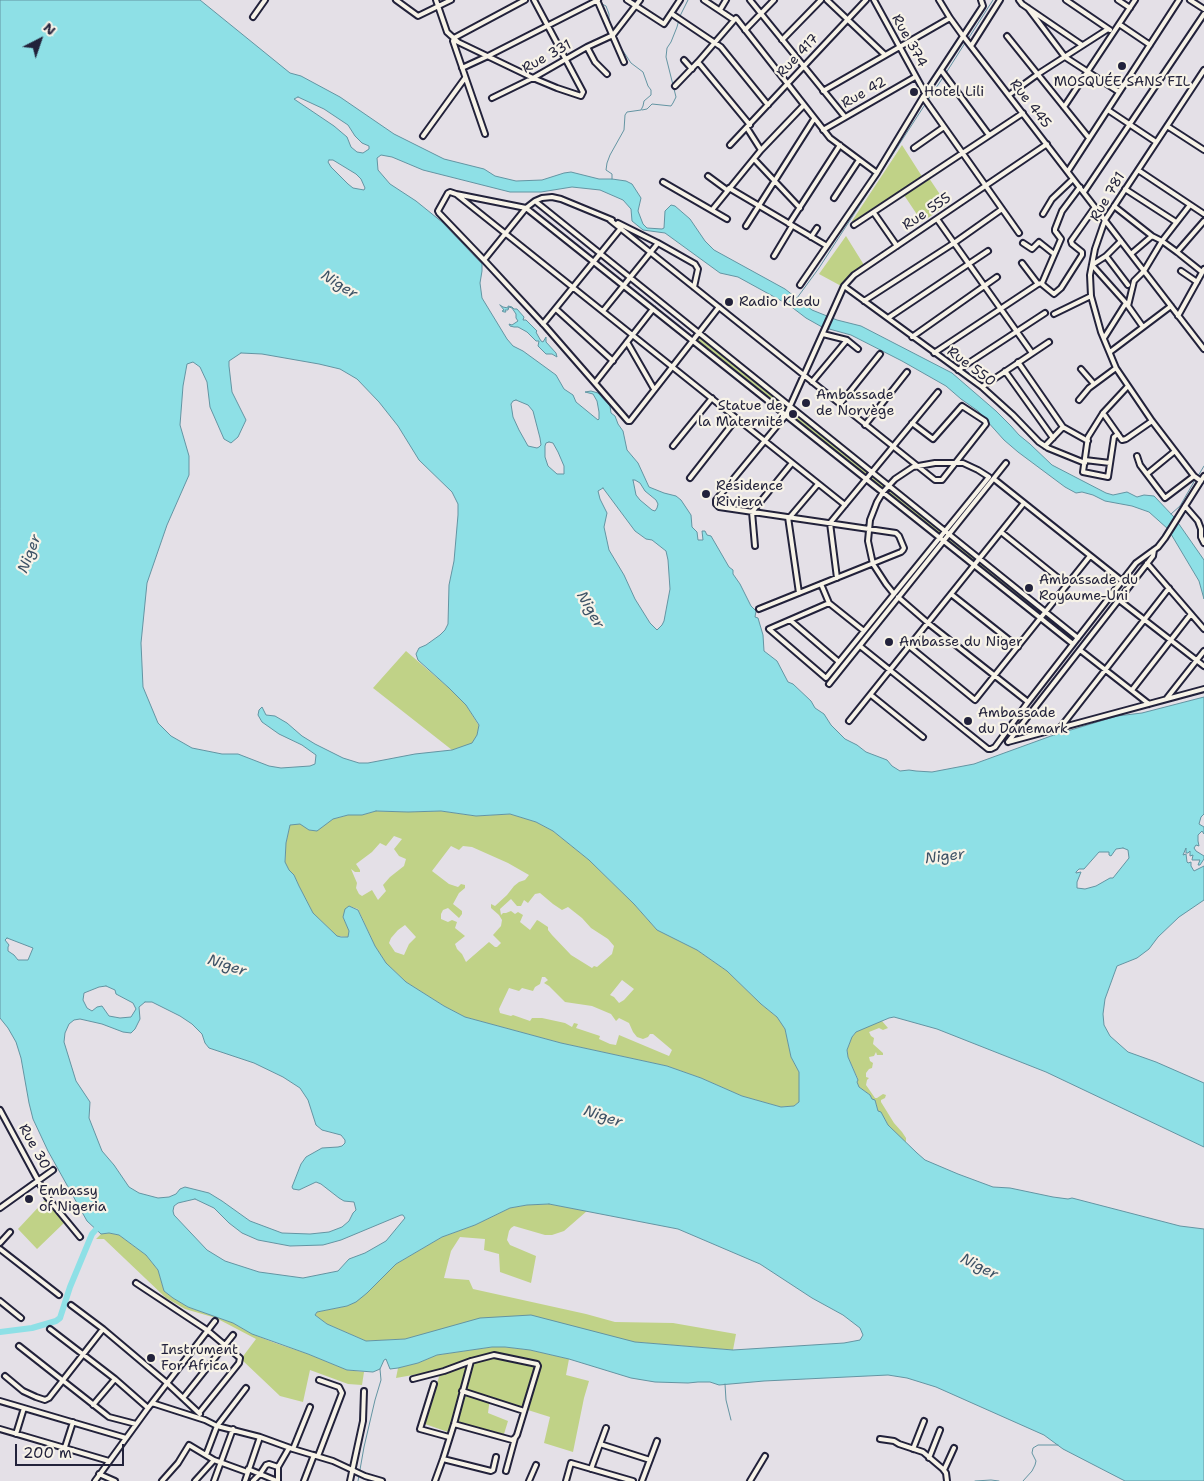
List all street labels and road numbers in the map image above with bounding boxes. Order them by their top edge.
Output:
street label: Rue 374 [888,12,930,70]
street label: Rue 417 [773,31,823,81]
street label: Rue 331 [519,37,575,77]
street label: Rue 42 [839,74,889,112]
street label: Rue 445 [1006,76,1054,132]
street label: Rue 781 [1087,169,1129,225]
street label: Rue 555 [900,190,954,234]
street label: Rue 550 [943,343,999,391]
street label: Rue 30 [15,1121,53,1173]

